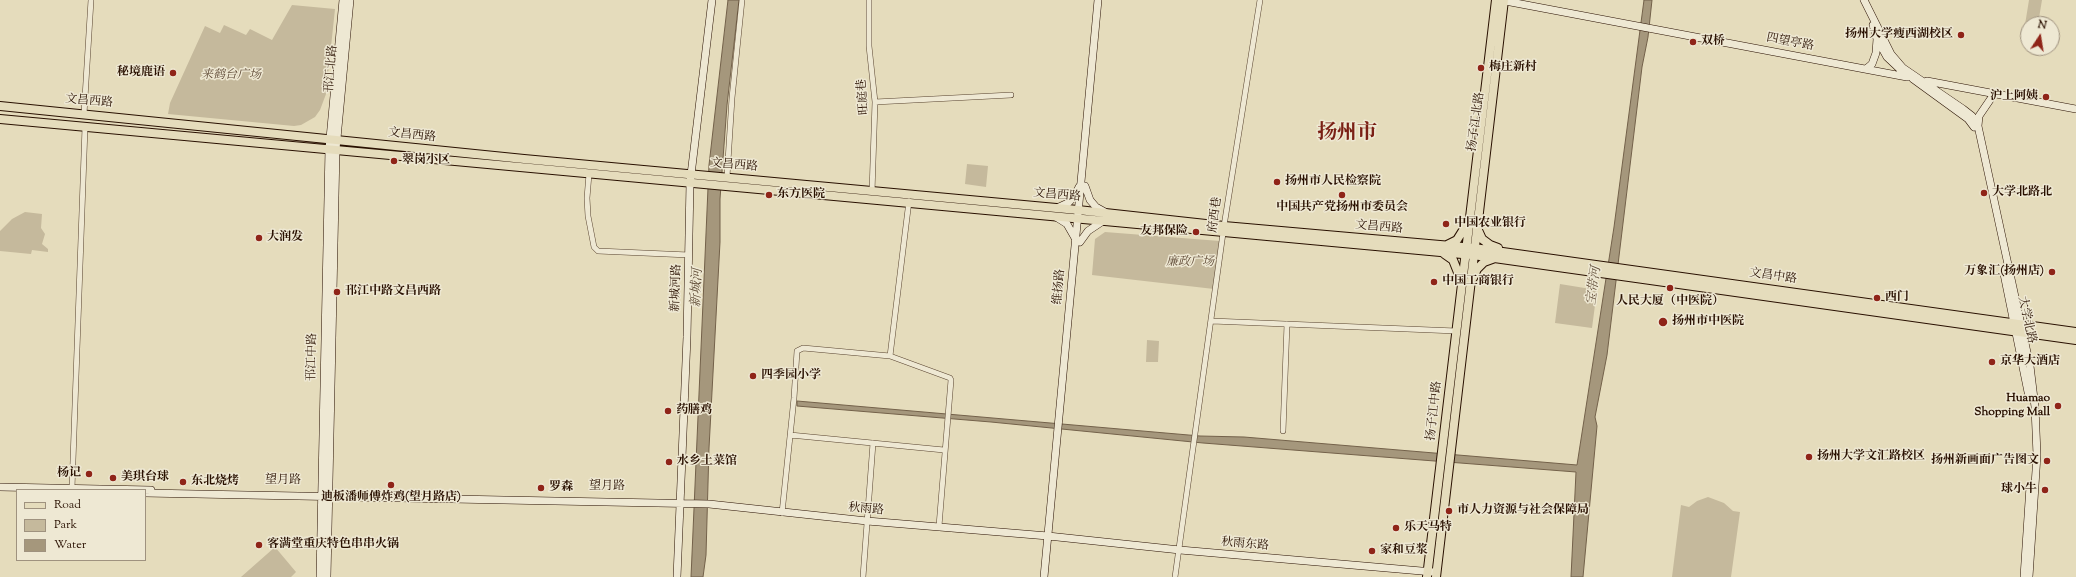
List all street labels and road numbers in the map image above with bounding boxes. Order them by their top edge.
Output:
street label: 四望亭路 [1765,31,1815,55]
street label: 邗江北路 [323,44,341,94]
street label: 旺庭巷 [856,79,872,115]
street label: 扬子江北路 [1466,91,1488,153]
street label: 文昌西路 [64,93,114,111]
street label: 文昌西路 [387,126,437,146]
street label: 文昌西路 [709,157,759,175]
street label: 文昌西路 [1032,187,1082,205]
street label: 府西巷 [1206,196,1226,234]
street label: 文昌西路 [1354,219,1404,237]
street label: 新城河路 [669,264,685,312]
street label: 文昌中路 [1748,267,1798,287]
street label: 维扬路 [1051,268,1069,306]
street label: 大学北路 [2014,295,2038,345]
street label: 邗江中路 [305,333,321,381]
street label: 扬子江中路 [1425,380,1445,442]
street label: 望月路 [265,473,301,489]
street label: 望月路 [589,479,625,495]
street label: 秋雨路 [847,501,885,519]
street label: 秋雨东路 [1220,536,1270,554]

